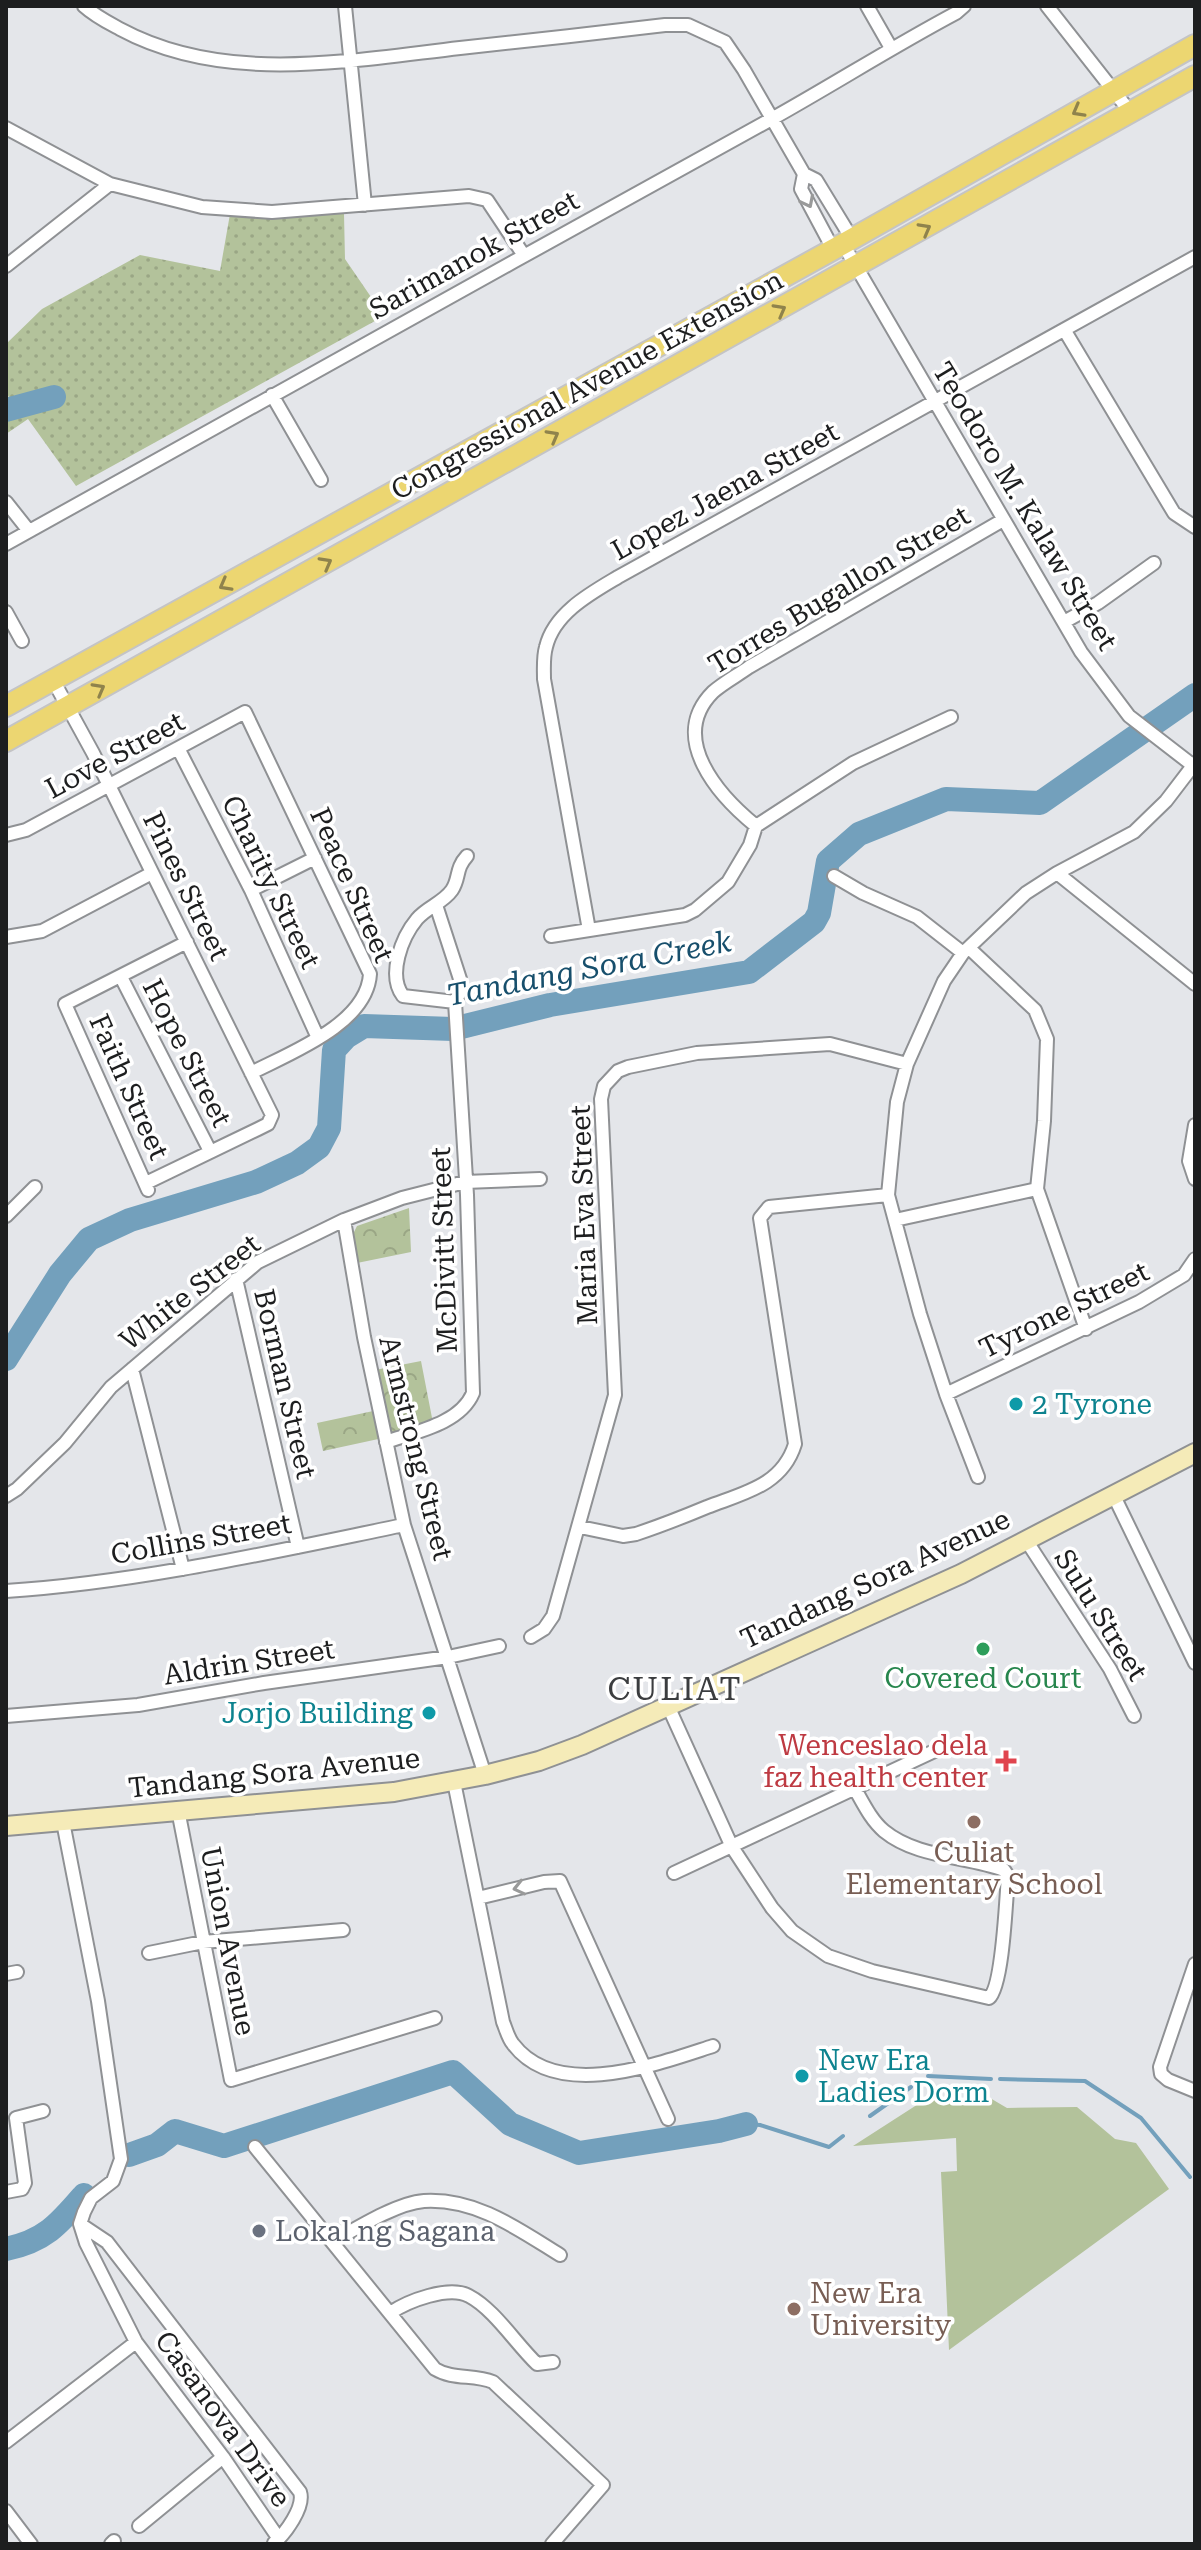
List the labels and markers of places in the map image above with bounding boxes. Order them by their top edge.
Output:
place label: 2 Tyrone [1032,1388,1152,1421]
marker: 2 Tyrone [1007,1395,1025,1413]
marker: Covered Court [974,1640,992,1658]
place label: Covered Court [885,1662,1081,1695]
place label: Jorjo Building [222,1697,413,1730]
marker: Jorjo Building [420,1704,438,1722]
place label: Wenceslao dela faz health center [763,1729,988,1794]
marker: Wenceslao dela faz health center [995,1750,1017,1772]
marker: Culiat Elementary School [965,1813,983,1831]
place label: Culiat Elementary School [846,1836,1103,1901]
place label: New Era Ladies Dorm [818,2044,989,2109]
marker: New Era Ladies Dorm [793,2067,811,2085]
place label: Lokal ng Sagana [275,2215,495,2248]
marker: Lokal ng Sagana [250,2222,268,2240]
place label: New Era University [810,2277,951,2342]
marker: New Era University [785,2300,803,2318]

